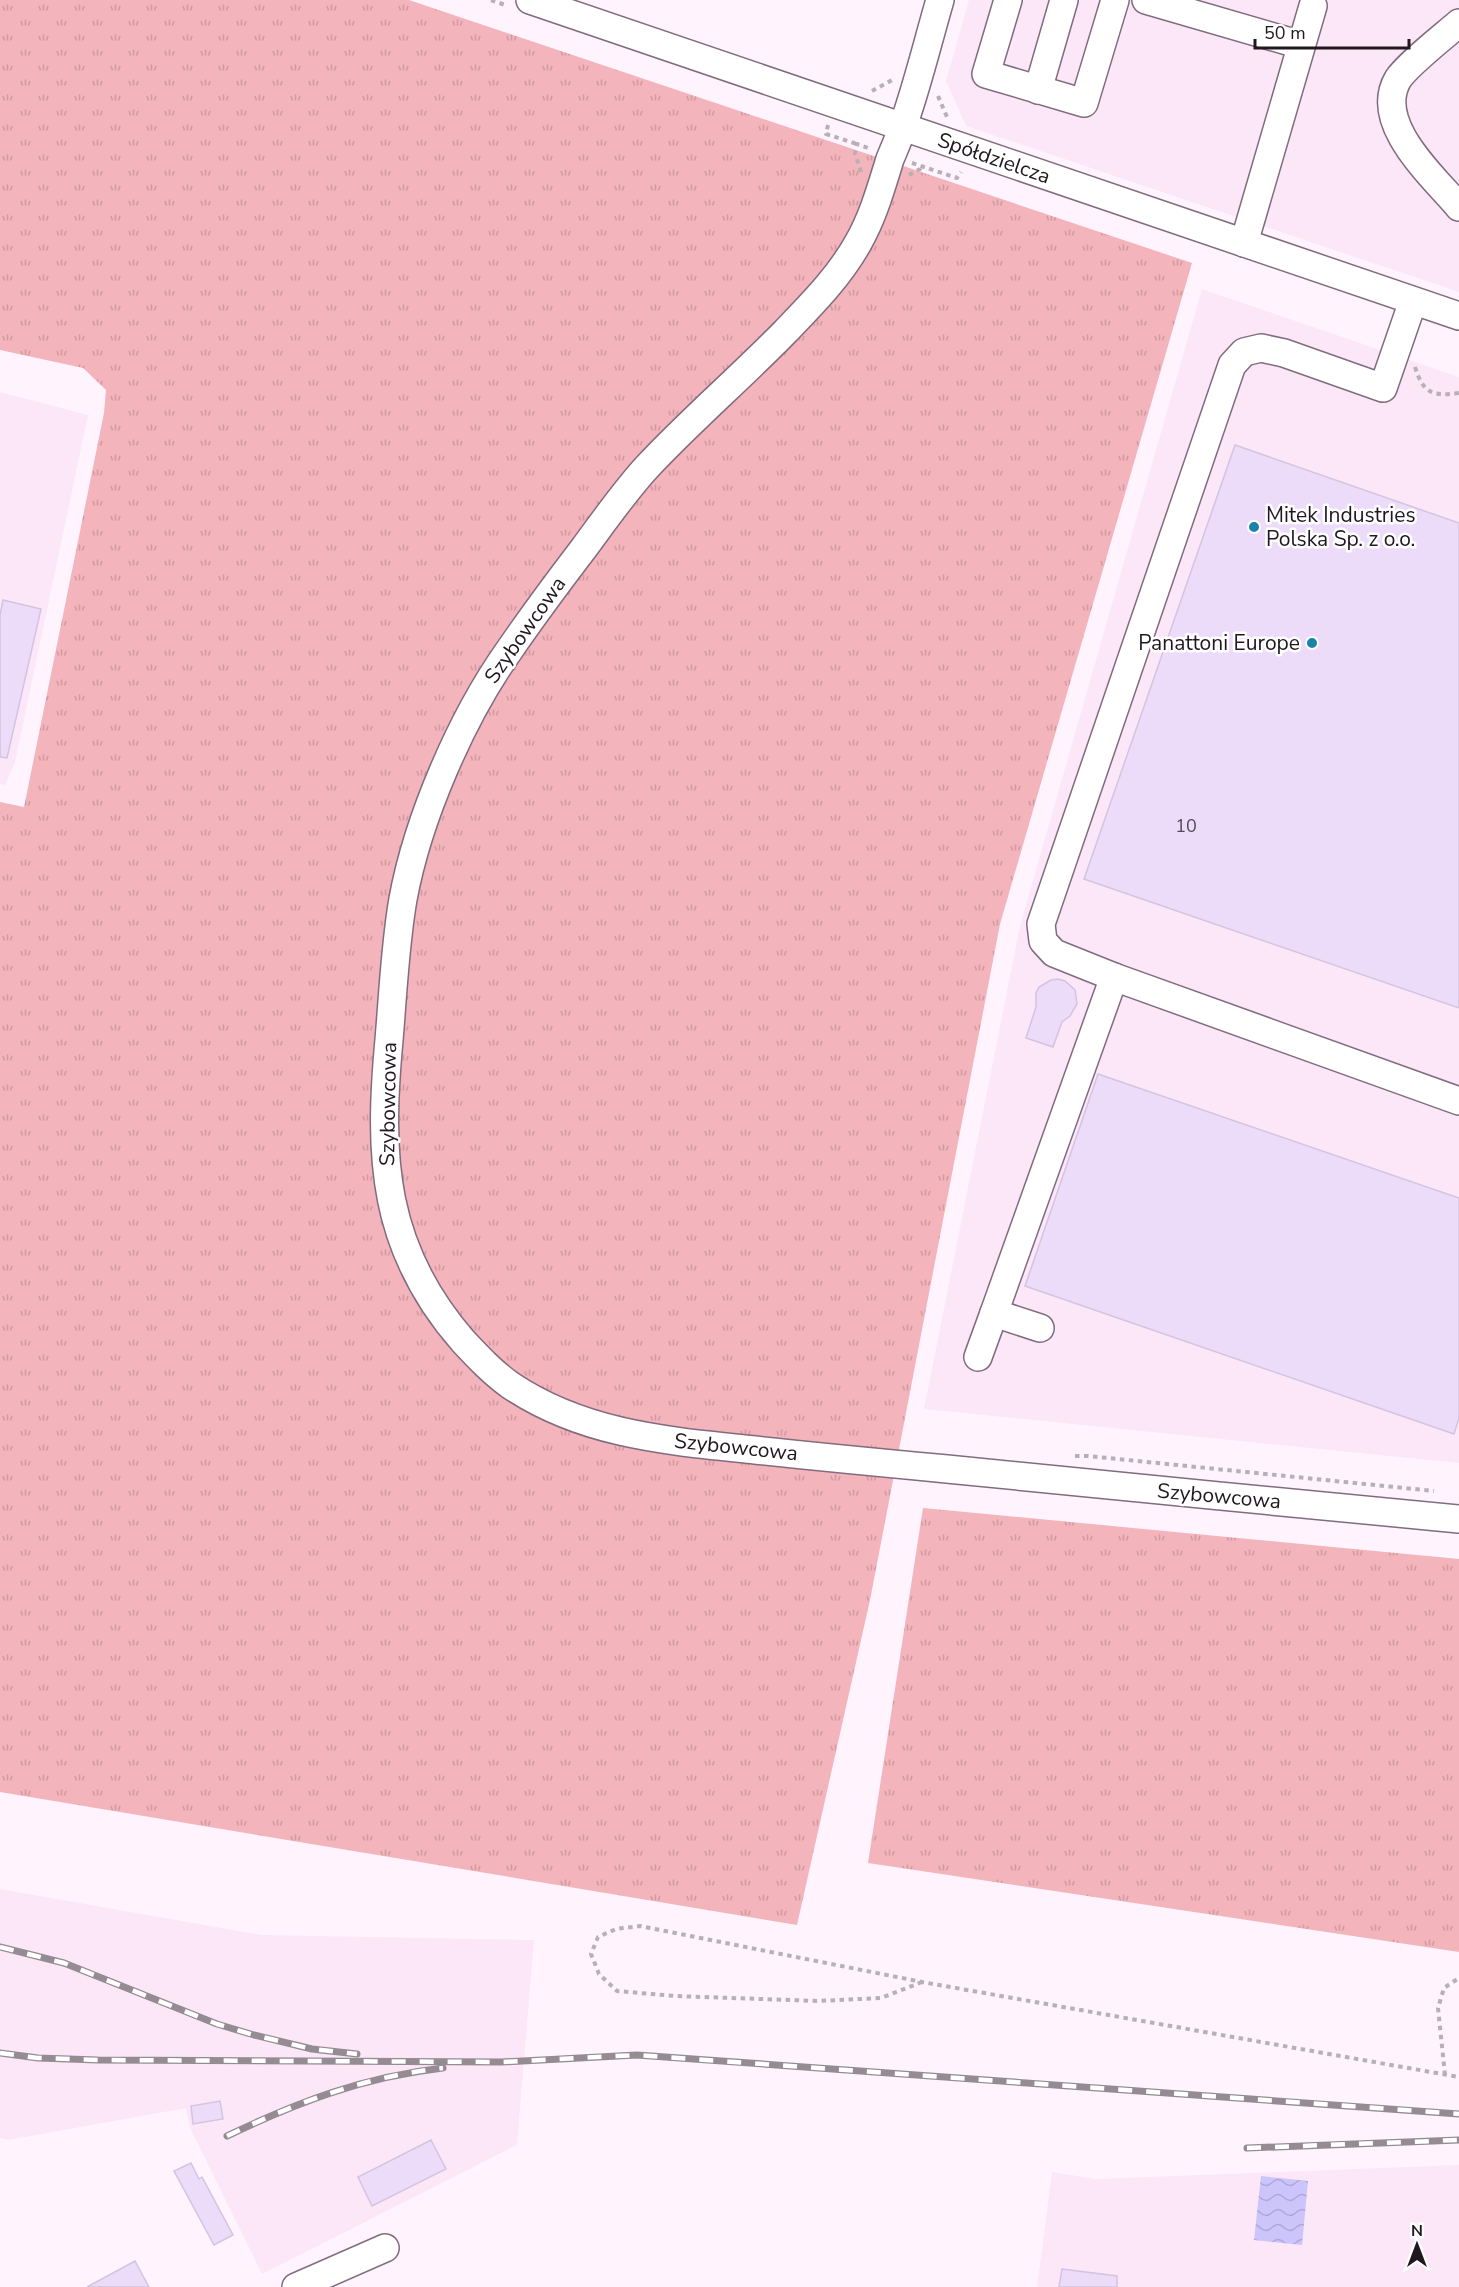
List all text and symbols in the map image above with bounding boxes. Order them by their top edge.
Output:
scale bar [1255,12,1410,50]
text: 50 m [1264,21,1306,45]
street label: Spółdzielcza [934,126,1054,190]
place label: Mitek Industries Polska Sp. z o.o. [1266,501,1415,553]
marker: Mitek Industries Polska Sp. z o.o. [1247,520,1261,534]
street label: Szybowcowa [478,571,572,689]
place label: Panattoni Europe [1138,629,1300,657]
marker: Panattoni Europe [1305,636,1319,650]
house number: 10 [1175,814,1197,838]
street label: Szybowcowa [373,1042,403,1166]
street label: Szybowcowa [673,1427,799,1467]
street label: Szybowcowa [1156,1477,1282,1515]
north arrow [1387,2215,1447,2275]
text: N [1411,2220,1423,2242]

